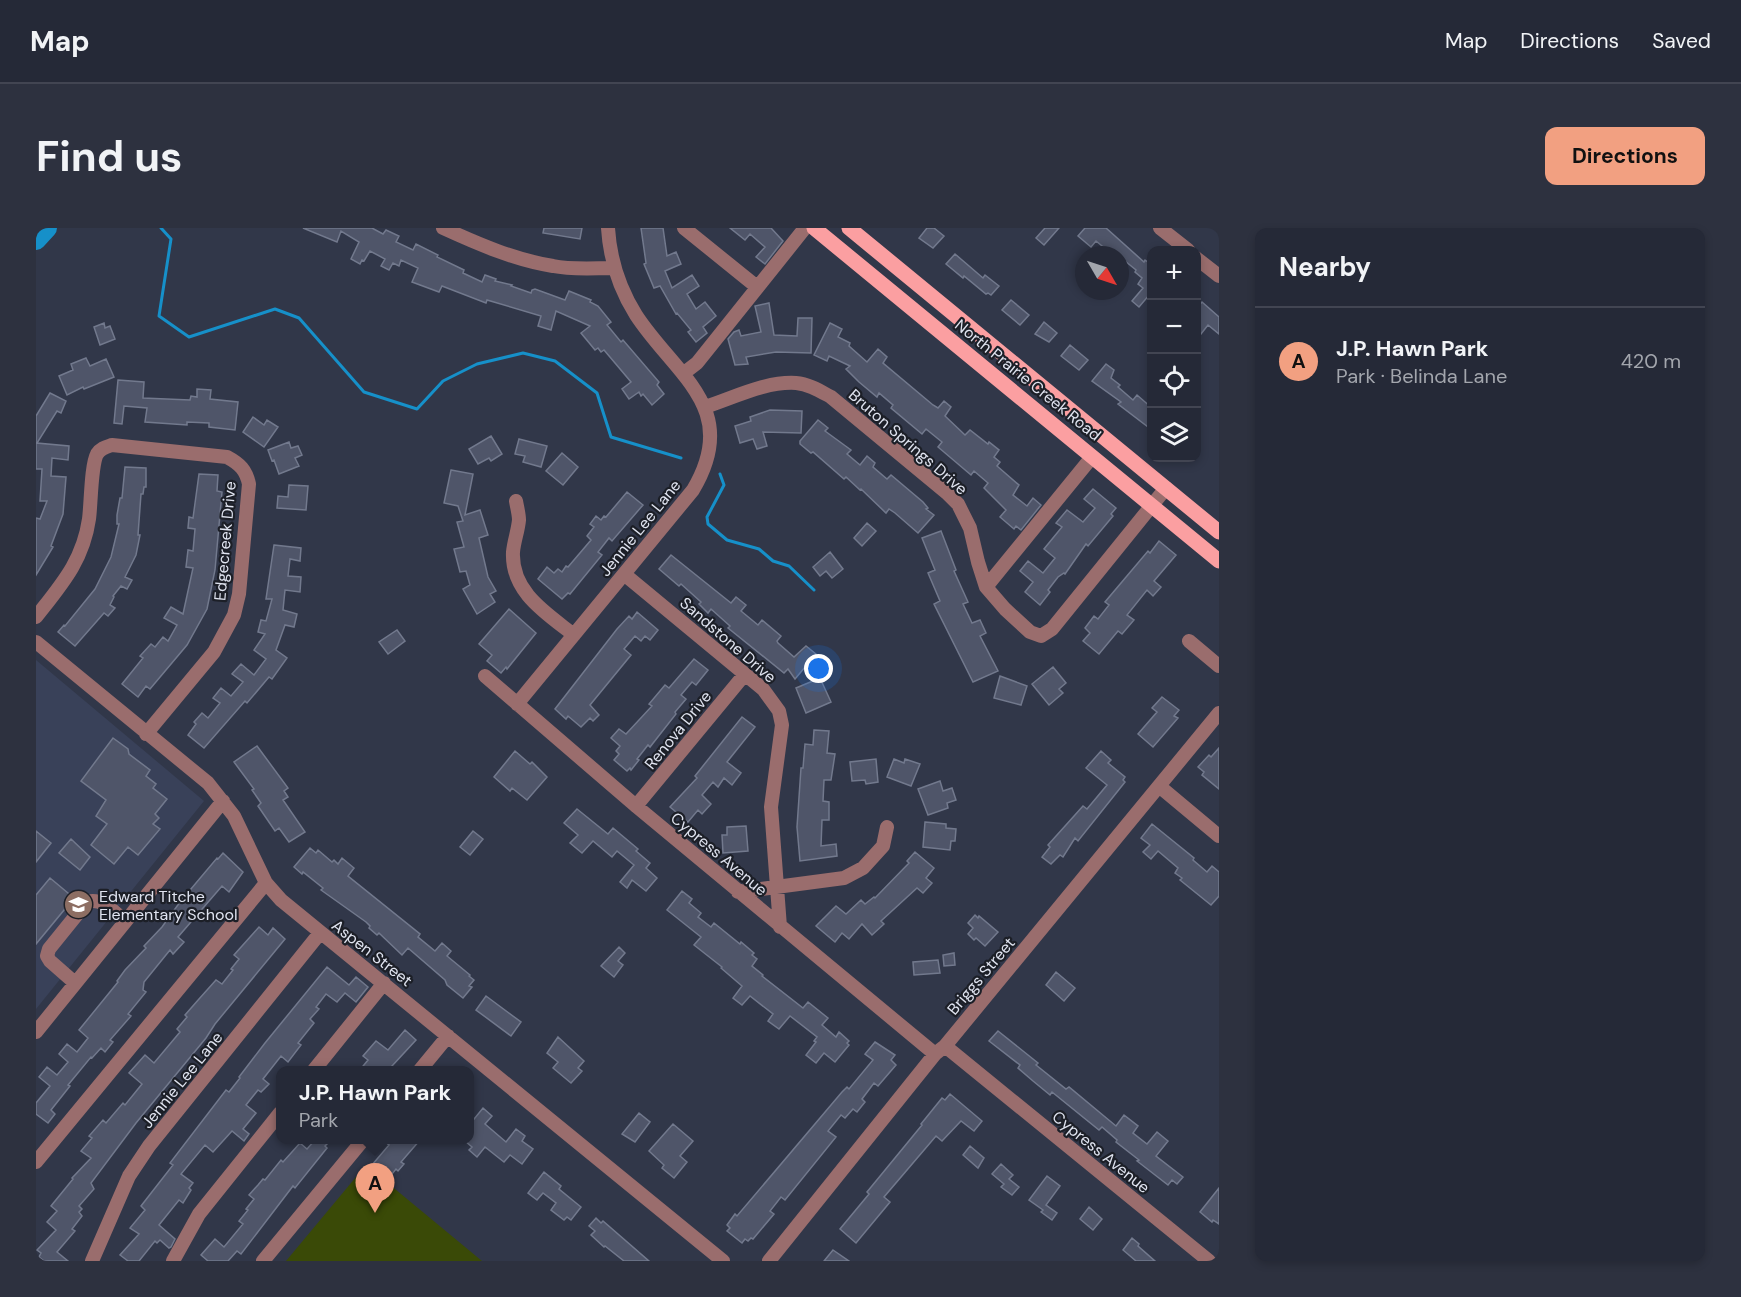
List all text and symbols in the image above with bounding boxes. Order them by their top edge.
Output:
text: Map [30,23,90,60]
text: Map [1445,27,1487,55]
text: Directions [1520,27,1619,55]
text: Saved [1652,27,1711,55]
button: Directions [1545,127,1705,185]
text: Find us [36,129,182,184]
north arrow [1075,246,1129,300]
map controls [1147,246,1201,462]
button: + [1147,246,1201,300]
text: Nearby [1279,250,1371,284]
button: − [1147,300,1201,354]
street label: North Prairie Creek Road [951,315,1105,445]
text: J.P. Hawn Park [1336,334,1488,363]
text: A [1291,348,1306,374]
text: 420 m [1621,348,1681,374]
button: locate [1147,354,1201,408]
text: Park · Belinda Lane [1336,363,1507,389]
street label: Bruton Springs Drive [844,385,972,499]
button: layers [1147,408,1201,462]
street label: Jennie Lee Lane [595,475,685,581]
street label: Edgecreek Drive [209,480,241,602]
street label: Sandstone Drive [676,592,780,688]
your location [804,654,833,683]
street label: Renova Drive [640,686,716,774]
street label: Cypress Avenue [666,807,772,901]
place label: Edward Titche Elementary School [99,886,237,925]
school or university icon: Edward Titche Elementary School [62,889,94,921]
street label: Aspen Street [327,915,417,991]
street label: Briggs Street [942,933,1020,1019]
street label: Jennie Lee Lane [137,1027,227,1133]
popup [276,1066,474,1144]
text: J.P. Hawn Park [299,1078,451,1107]
street label: Cypress Avenue [1048,1106,1154,1198]
text: Park [299,1107,338,1133]
pin: A [356,1164,394,1213]

